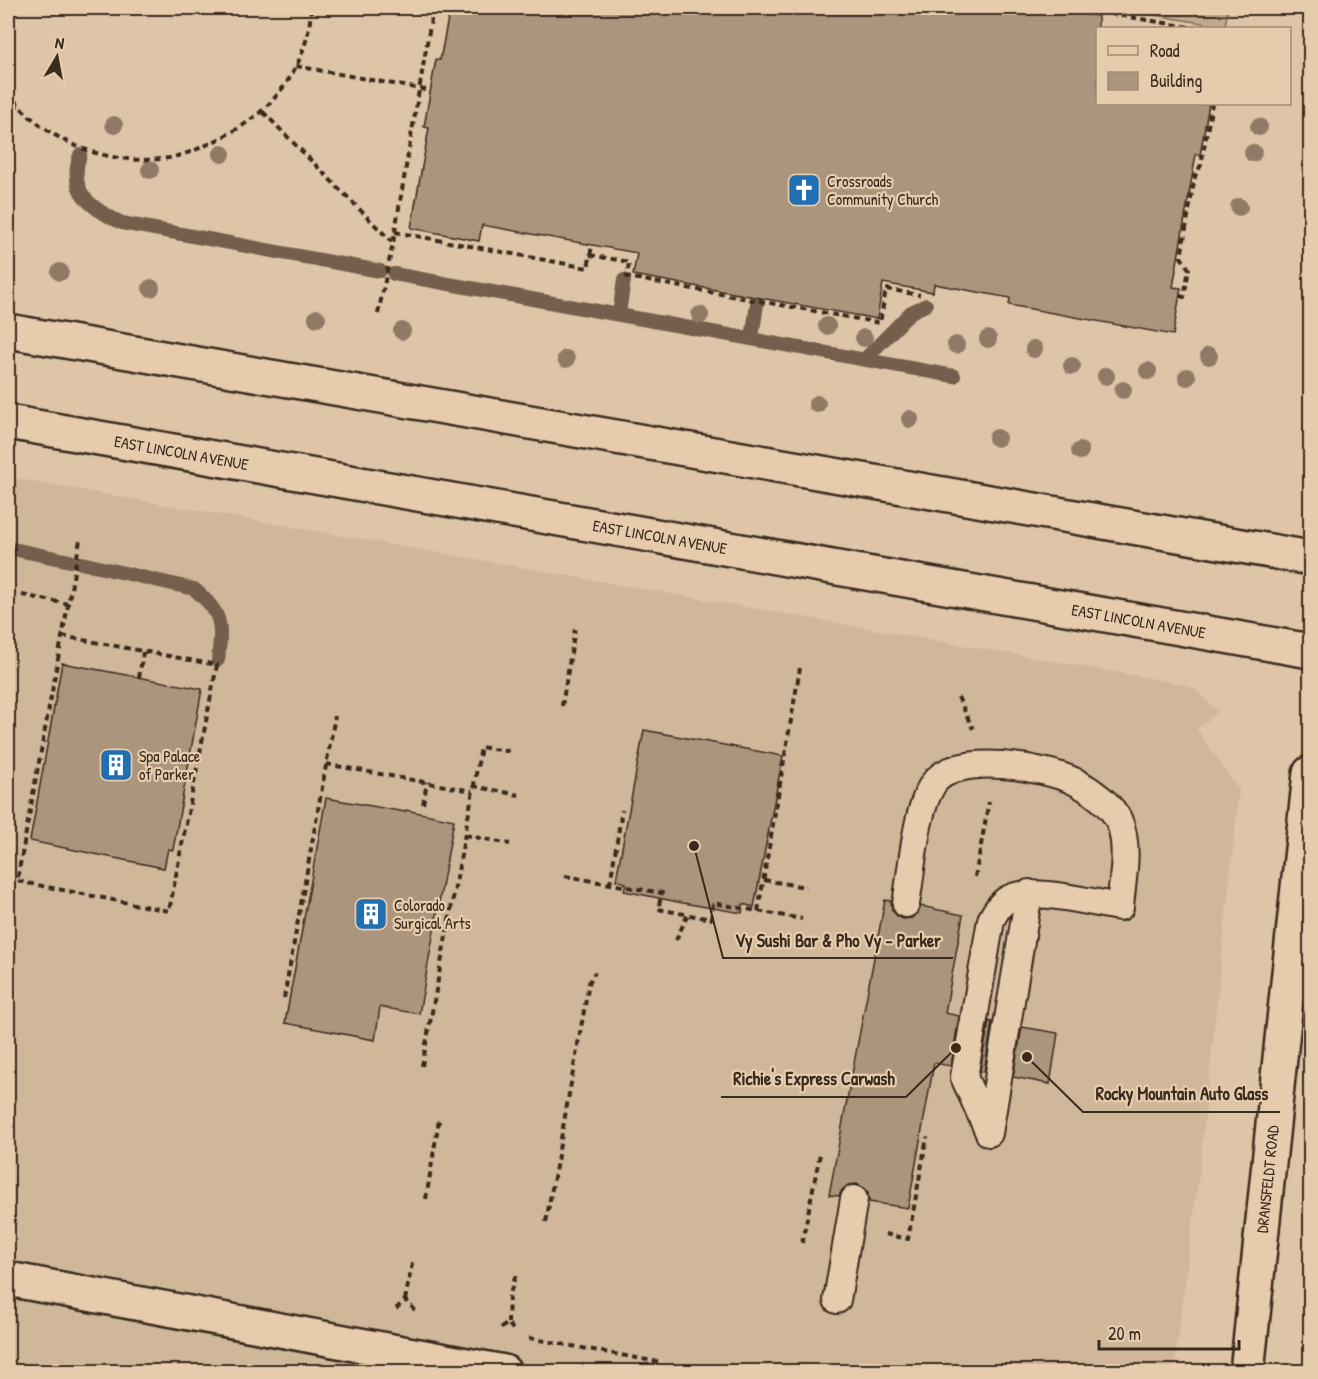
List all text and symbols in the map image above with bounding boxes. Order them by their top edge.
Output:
north arrow [27,27,87,87]
legend [1096,27,1291,105]
text: N [54,31,66,54]
text: Road [1150,38,1180,63]
text: Building [1150,68,1202,93]
place label: Crossroads Community Church [827,170,938,210]
church icon: Crossroads Community Church [786,172,822,208]
street label: EAST LINCOLN AVENUE [113,430,250,475]
street label: EAST LINCOLN AVENUE [591,514,729,559]
street label: EAST LINCOLN AVENUE [1070,598,1207,643]
place label: Spa Palace of Parker [139,745,201,785]
building icon: Spa Palace of Parker [98,747,134,783]
place label: Colorado Surgical Arts [394,894,471,934]
building icon: Colorado Surgical Arts [353,896,389,932]
callout: Vy Sushi Bar & Pho Vy - Parker [723,922,953,958]
text: Vy Sushi Bar & Pho Vy - Parker [735,928,941,954]
callout: Richie's Express Carwash [721,1061,906,1097]
text: Richie's Express Carwash [733,1066,895,1092]
callout: Rocky Mountain Auto Glass [1083,1076,1280,1112]
text: Rocky Mountain Auto Glass [1096,1081,1268,1107]
street label: DRANSFELDT ROAD [1251,1124,1284,1234]
scale bar [1099,1313,1238,1351]
text: 20 m [1108,1321,1141,1346]

